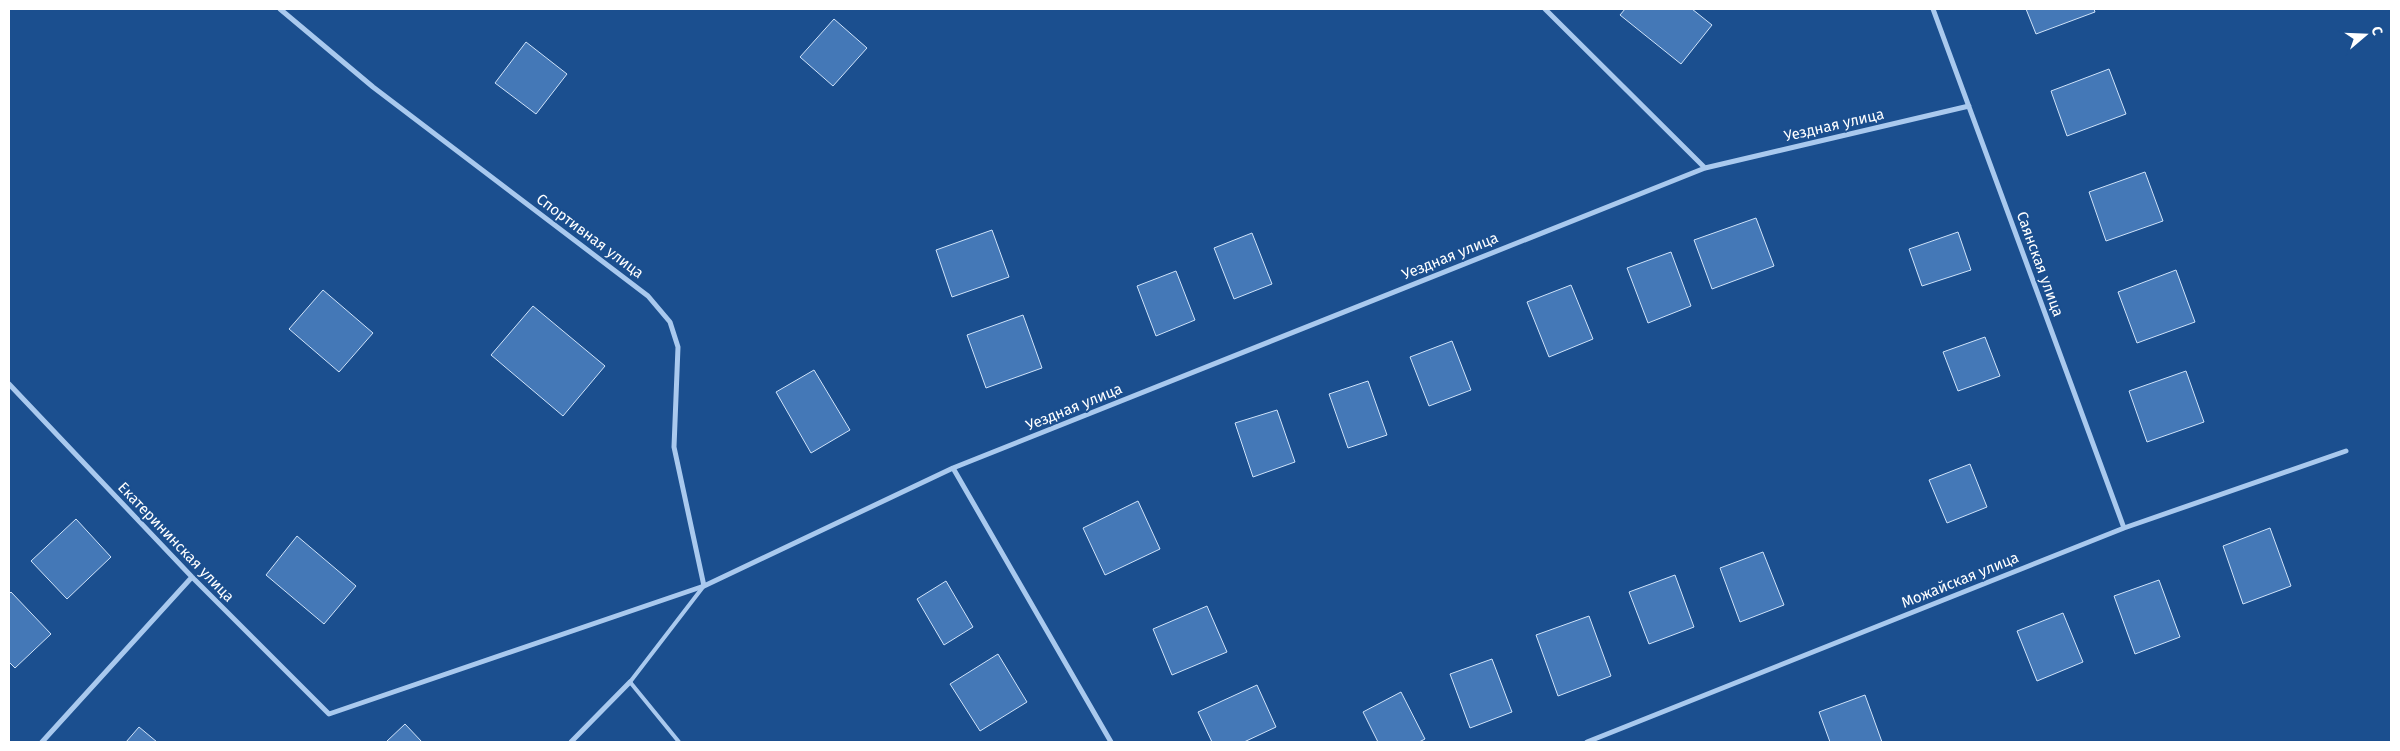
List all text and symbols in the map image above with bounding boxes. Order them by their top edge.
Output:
north arrow [2340,10,2390,60]
text: С [2367,24,2386,38]
street label: Уездная улица [1782,105,1886,145]
street label: Спортивная улица [533,190,647,282]
street label: Саянская улица [2013,209,2067,319]
street label: Уездная улица [1399,229,1501,283]
street label: Уездная улица [1023,380,1125,434]
street label: Екатерининская улица [114,478,238,606]
street label: Можайская улица [1899,548,2021,612]

